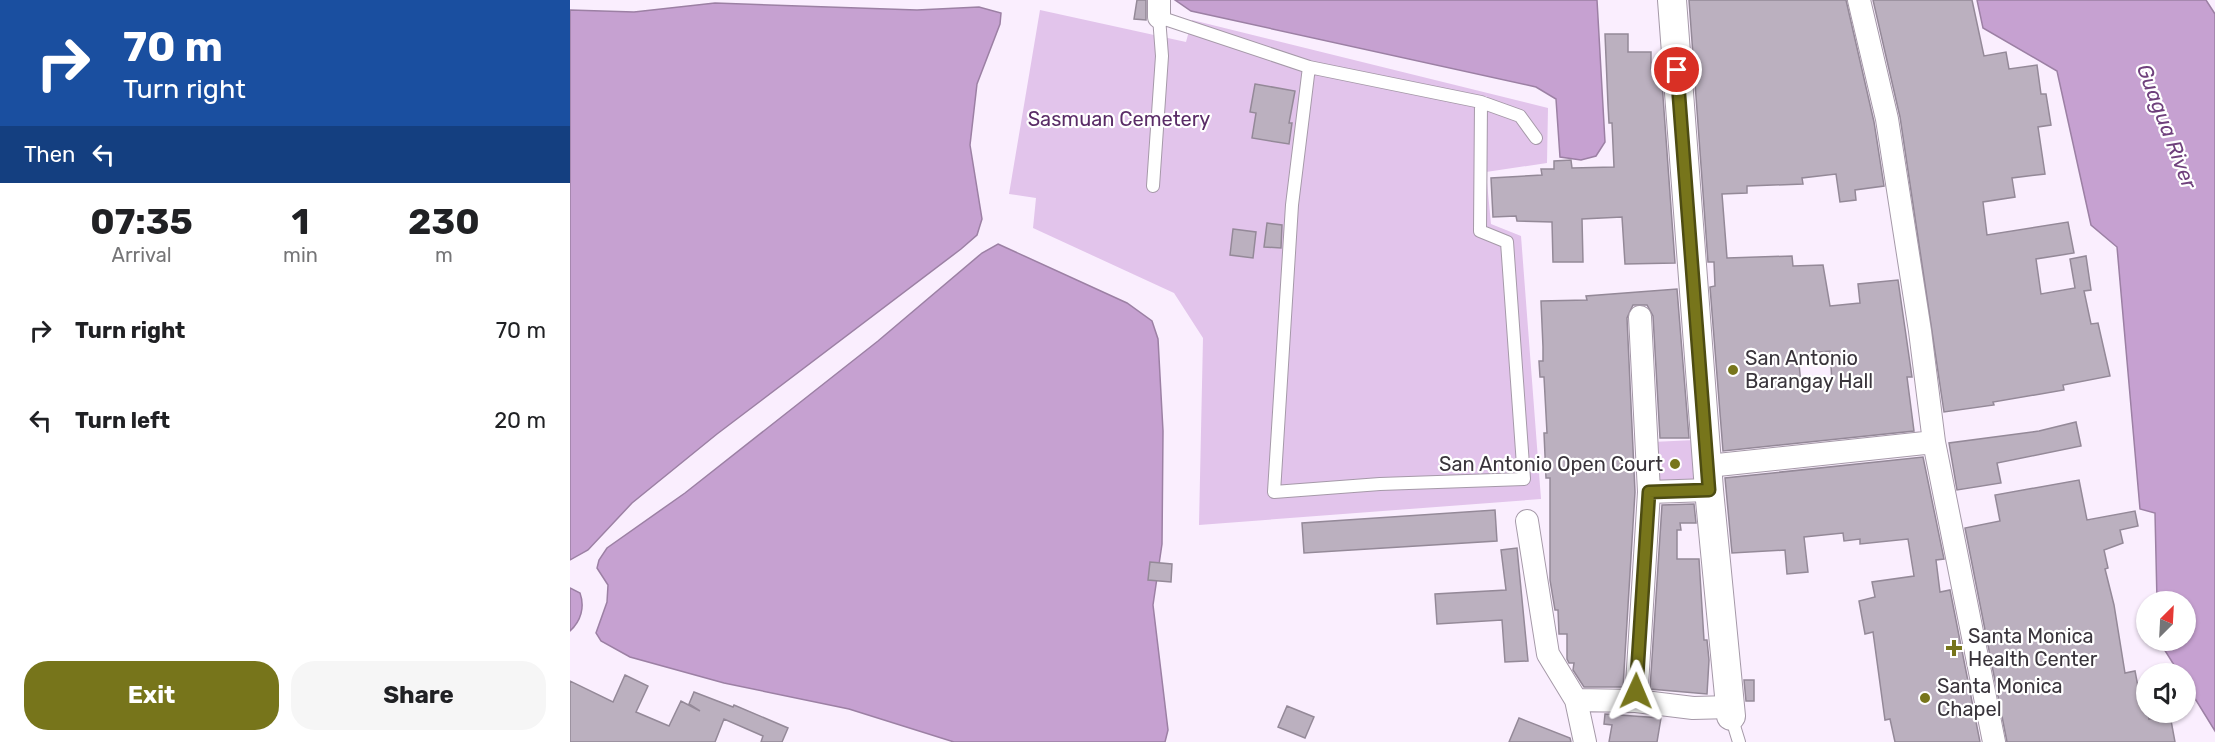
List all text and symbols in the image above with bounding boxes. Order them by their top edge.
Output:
text: 70 m [123,22,223,72]
icon: right [24,24,102,102]
pin [1651,44,1702,95]
icon: arrive [1660,53,1693,86]
water label: Guagua River [2132,60,2203,193]
text: Turn right [123,73,246,105]
park label: Sasmuan Cemetery [1028,107,1210,131]
icon: left [87,138,120,171]
text: Then [24,141,75,168]
text: 07:35 [90,200,193,243]
text: 1 [292,200,309,243]
text: 230 [408,200,480,243]
text: Arrival [112,243,172,267]
text: min [283,243,318,267]
text: m [435,243,453,267]
icon: right [24,314,57,347]
text: Turn right [75,317,185,344]
text: 70 m [496,317,546,344]
place label: San Antonio Barangay Hall [1745,346,1873,393]
marker: San Antonio Barangay Hall [1726,363,1740,377]
icon: left [24,404,57,437]
text: Turn left [75,407,170,434]
text: 20 m [494,407,546,434]
place label: San Antonio Open Court [1439,452,1663,476]
marker: San Antonio Open Court [1668,457,1682,471]
north arrow [2136,591,2196,651]
map controls [2136,591,2196,723]
place label: Santa Monica Health Center [1968,624,2098,671]
marker: Santa Monica Health Center [1945,639,1963,657]
position arrow [1604,659,1668,723]
button: Exit [24,661,279,730]
button: Share [291,661,546,730]
button: sound [2136,663,2196,723]
place label: Santa Monica Chapel [1937,674,2063,721]
marker: Santa Monica Chapel [1918,691,1932,705]

